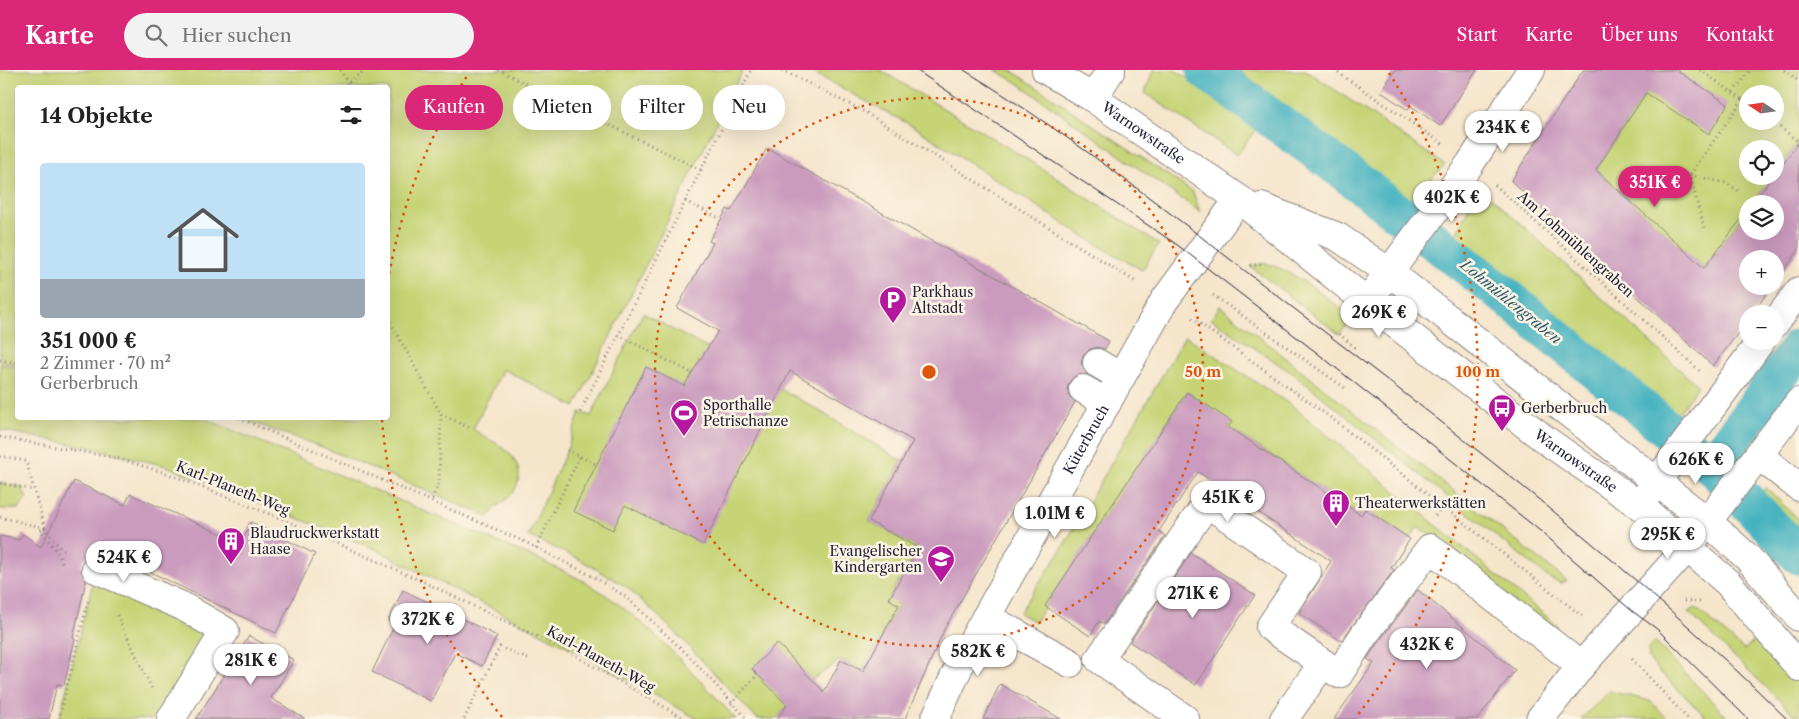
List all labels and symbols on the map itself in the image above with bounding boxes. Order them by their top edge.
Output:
north arrow [1739,85,1784,130]
street label: Warnowstraße [1097,97,1189,168]
pin: 234K € [1462,111,1544,153]
pin: 351K € [1614,166,1696,208]
pin: 402K € [1411,180,1493,223]
street label: Am Lohmühlengraben [1513,186,1638,301]
water label: Lohmühlengraben [1456,254,1566,348]
place label: Parkhaus Altstadt [911,283,973,317]
parking icon: Parkhaus Altstadt [878,285,908,324]
pin: 269K € [1338,296,1420,338]
text: 50 m [1185,362,1221,381]
text: 100 m [1456,362,1500,381]
centre of rings [920,363,938,381]
bus stop icon: Gerberbruch [1487,393,1517,432]
place label: Sporthalle Petrischanze [703,396,788,430]
sports icon: Sporthalle Petrischanze [669,398,699,437]
place label: Gerberbruch [1521,399,1608,417]
street label: Küterbruch [1059,401,1113,477]
street label: Warnowstraße [1530,425,1621,496]
pin: 626K € [1655,442,1737,485]
street label: Karl-Planeth-Weg [174,457,293,519]
pin: 451K € [1187,480,1269,523]
building icon: Theaterwerkstätten [1321,488,1351,527]
place label: Theaterwerkstätten [1355,494,1486,512]
pin: 1.01M € [1009,496,1101,539]
pin: 295K € [1627,518,1709,560]
place label: Blaudruckwerkstatt Haase [250,524,379,558]
building icon: Blaudruckwerkstatt Haase [216,526,246,565]
pin: 524K € [83,540,165,583]
place label: Evangelischer Kindergarten [830,542,922,576]
school or university icon: Evangelischer Kindergarten [926,544,956,583]
pin: 271K € [1152,576,1234,619]
pin: 372K € [387,602,469,645]
street label: Karl-Planeth-Weg [544,622,659,696]
pin: 432K € [1386,628,1468,670]
pin: 582K € [937,634,1019,677]
pin: 281K € [210,644,292,686]

